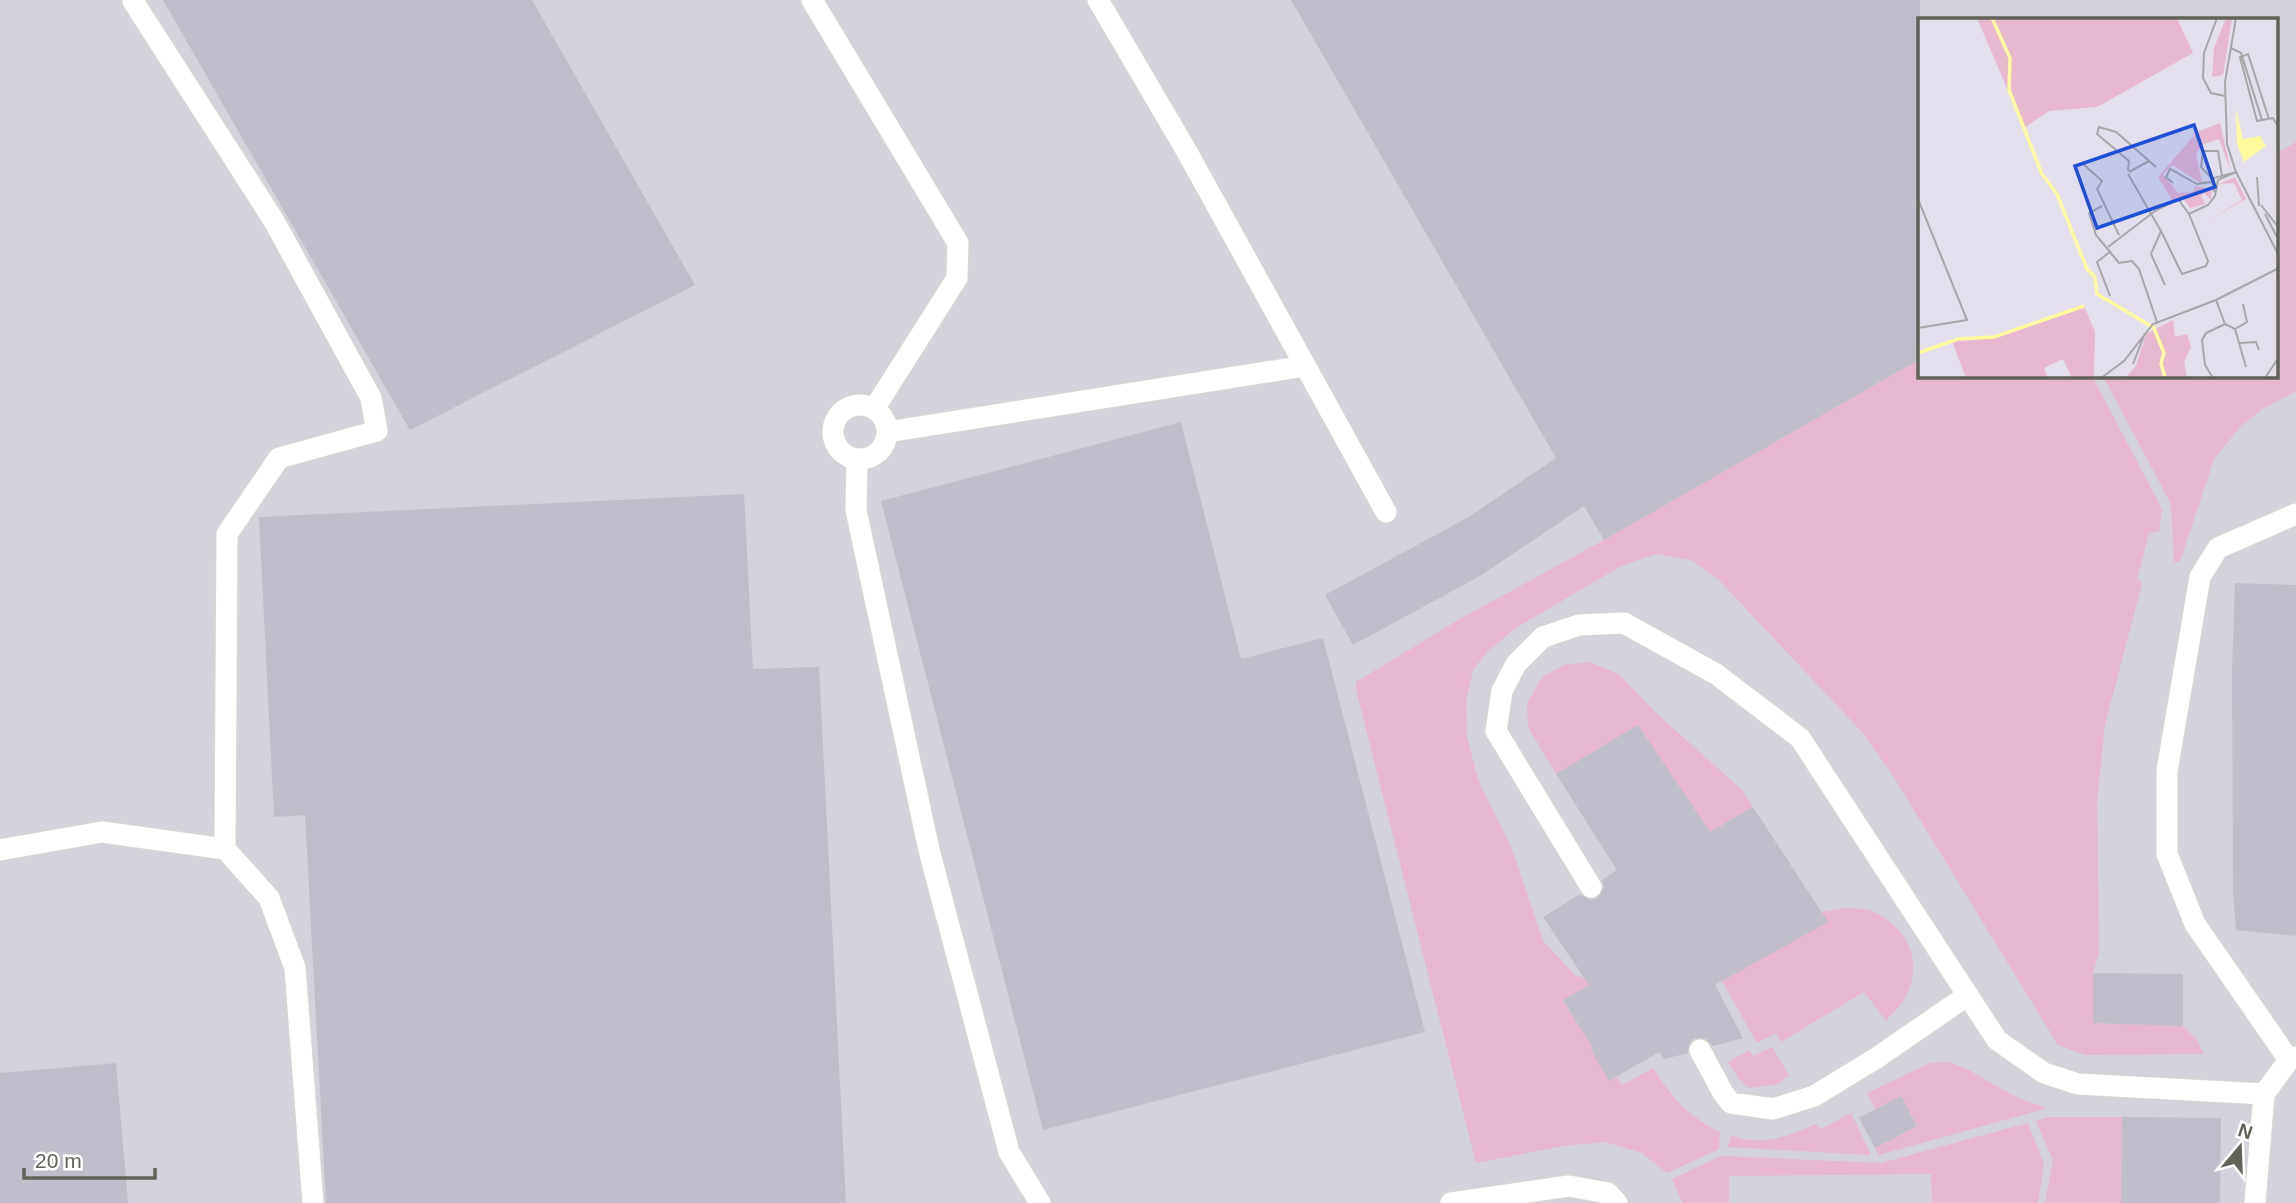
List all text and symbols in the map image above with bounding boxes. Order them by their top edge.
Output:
inset map [1918,18,2278,378]
north arrow [2205,1112,2275,1182]
text: N [2235,1119,2255,1144]
scale bar [24,1136,156,1180]
text: 20 m [35,1149,82,1172]

